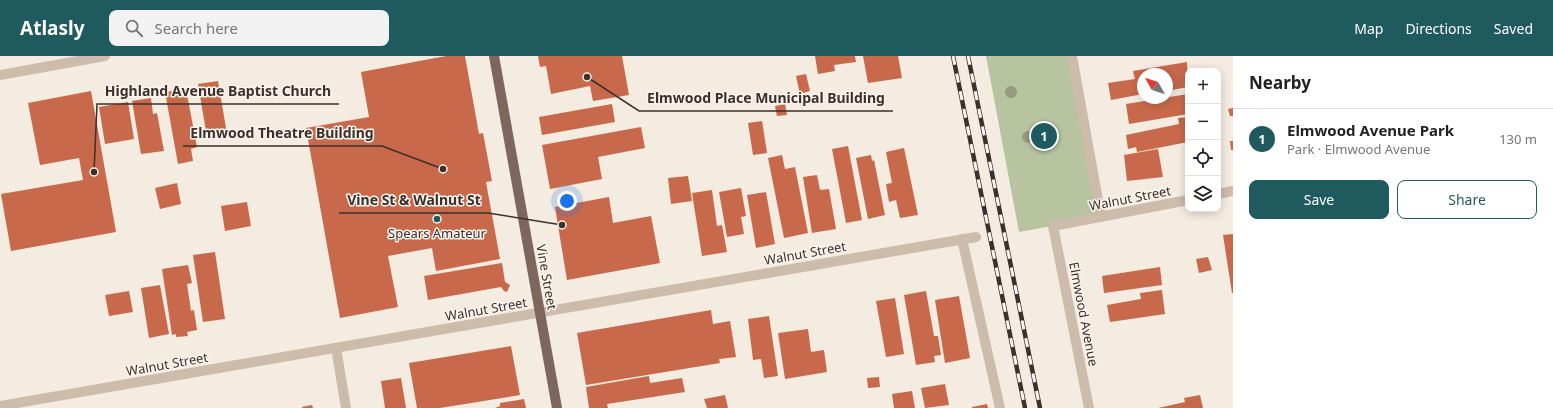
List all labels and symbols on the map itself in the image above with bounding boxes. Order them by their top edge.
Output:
north arrow [1137,68,1173,104]
callout: Highland Avenue Baptist Church [97,78,339,104]
text: Highland Avenue Baptist Church [105,81,331,100]
callout: Elmwood Place Municipal Building [639,85,893,111]
text: Elmwood Place Municipal Building [647,88,885,107]
callout: Elmwood Theatre Building [183,120,382,146]
pin: 1 [1031,121,1057,151]
text: Elmwood Theatre Building [190,123,374,142]
street label: Walnut Street [1088,181,1173,215]
callout: Vine St & Walnut St [339,187,488,213]
text: Vine St & Walnut St [347,190,481,209]
your location [557,191,577,211]
marker: Spears Amateur [432,214,442,224]
place label: Spears Amateur [388,224,487,242]
street label: Walnut Street [763,237,848,269]
street label: Vine Street [532,243,562,311]
street label: Elmwood Avenue [1065,260,1103,368]
street label: Walnut Street [444,293,529,325]
street label: Walnut Street [125,348,210,380]

